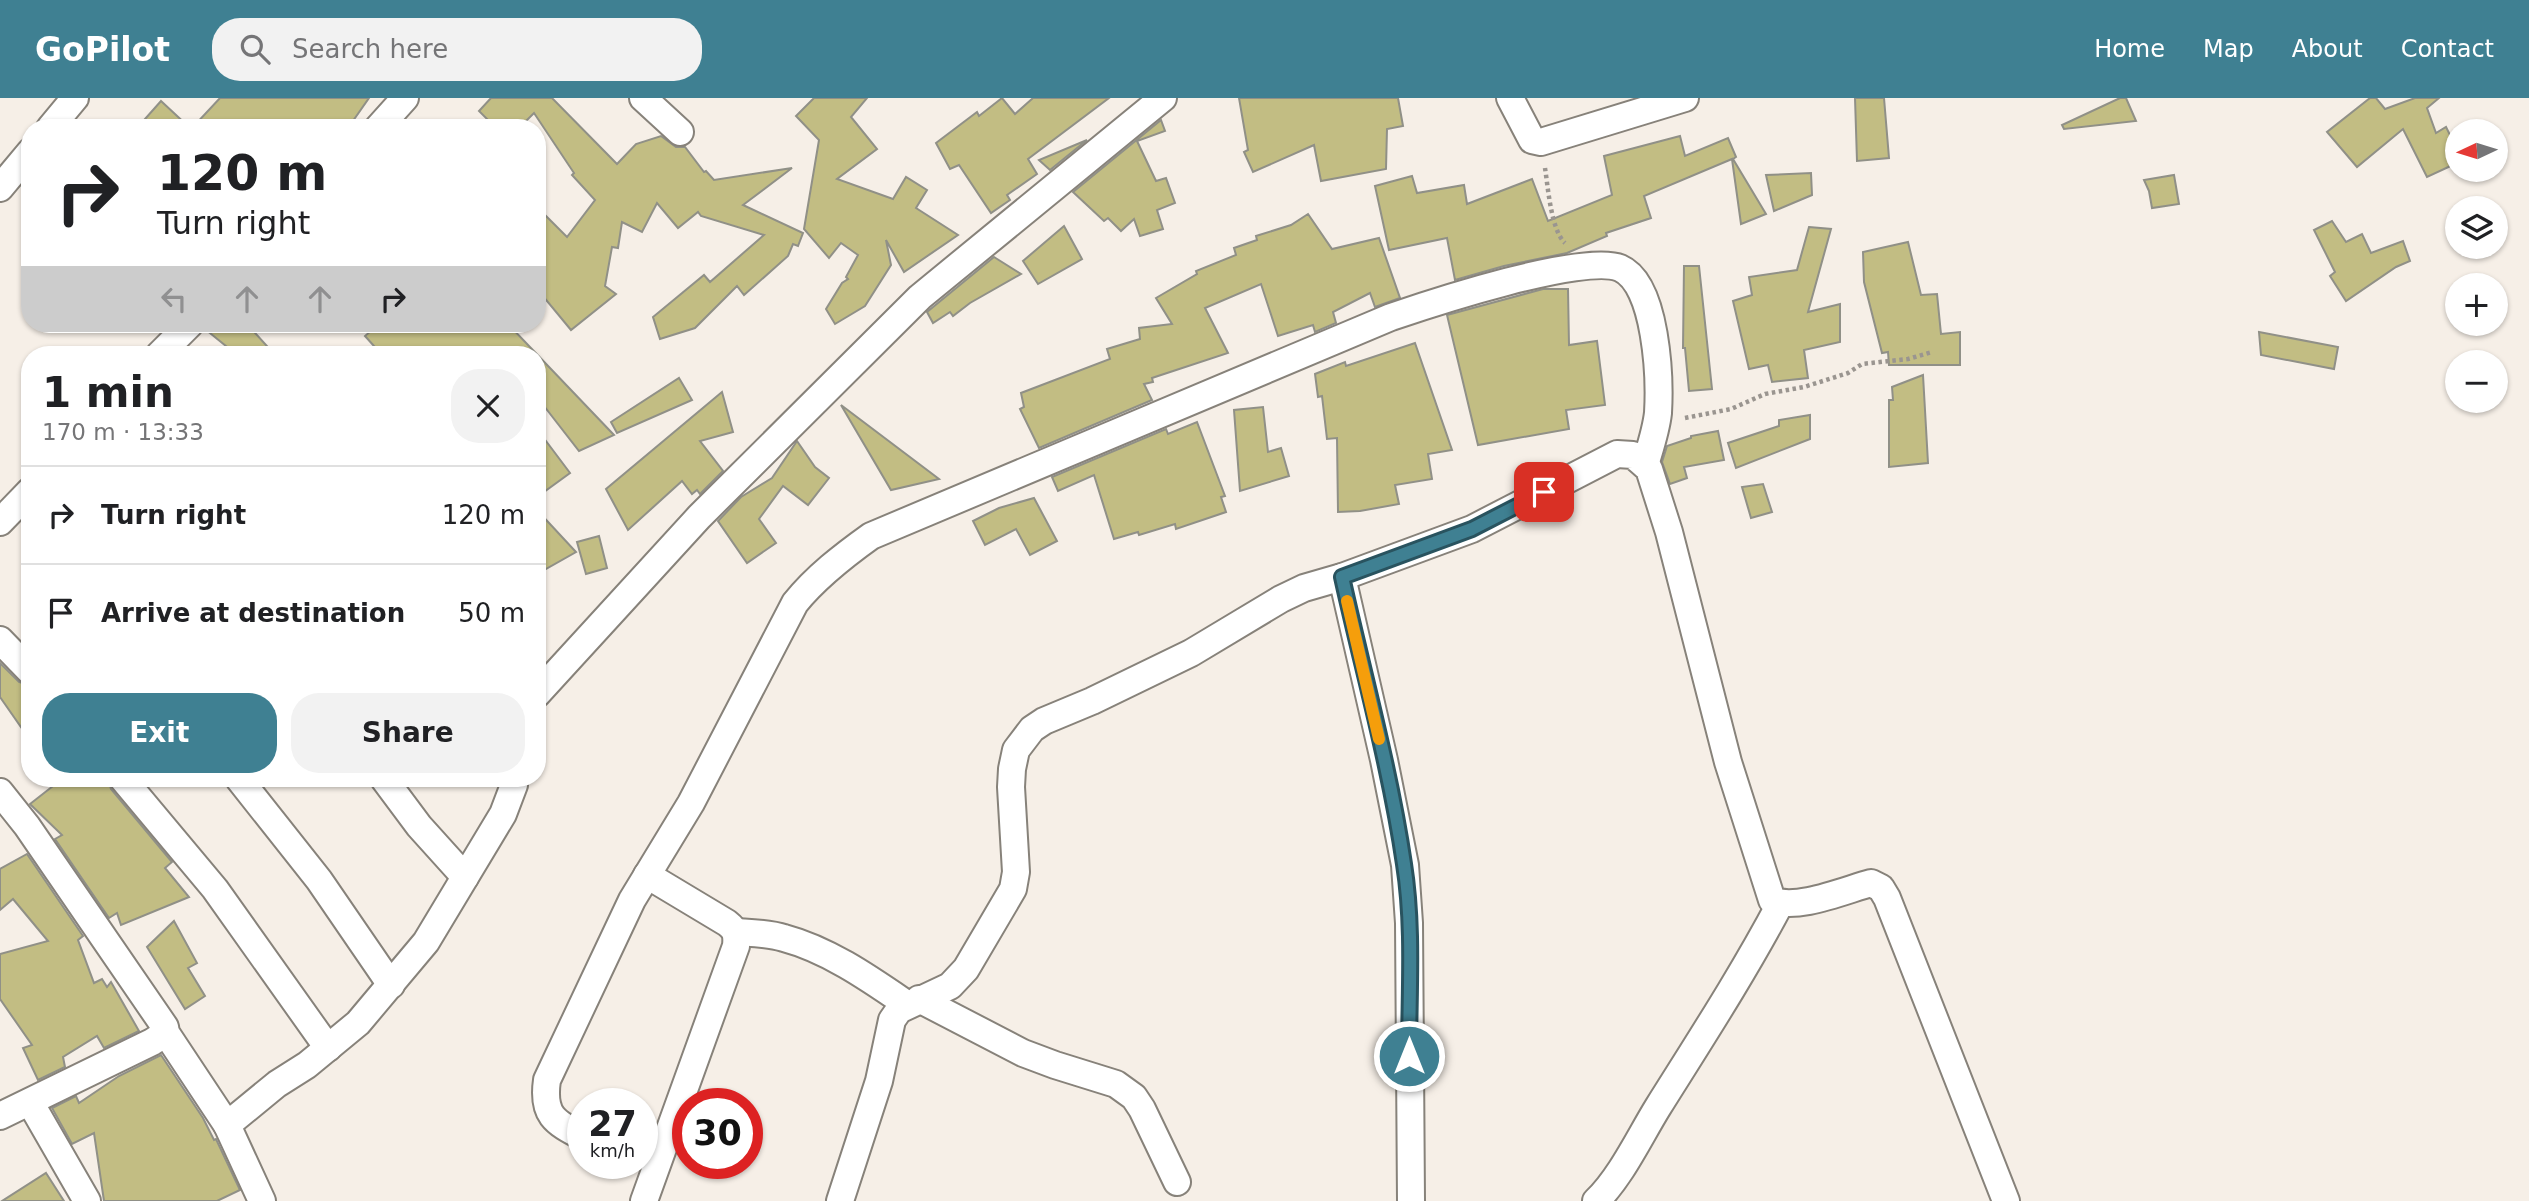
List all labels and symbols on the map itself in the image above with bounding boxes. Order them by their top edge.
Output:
north arrow [2445,119,2508,182]
pin [1514,462,1574,522]
position arrow [1372,1019,1446,1093]
speed limit sign: 30 [672,1088,763,1179]

